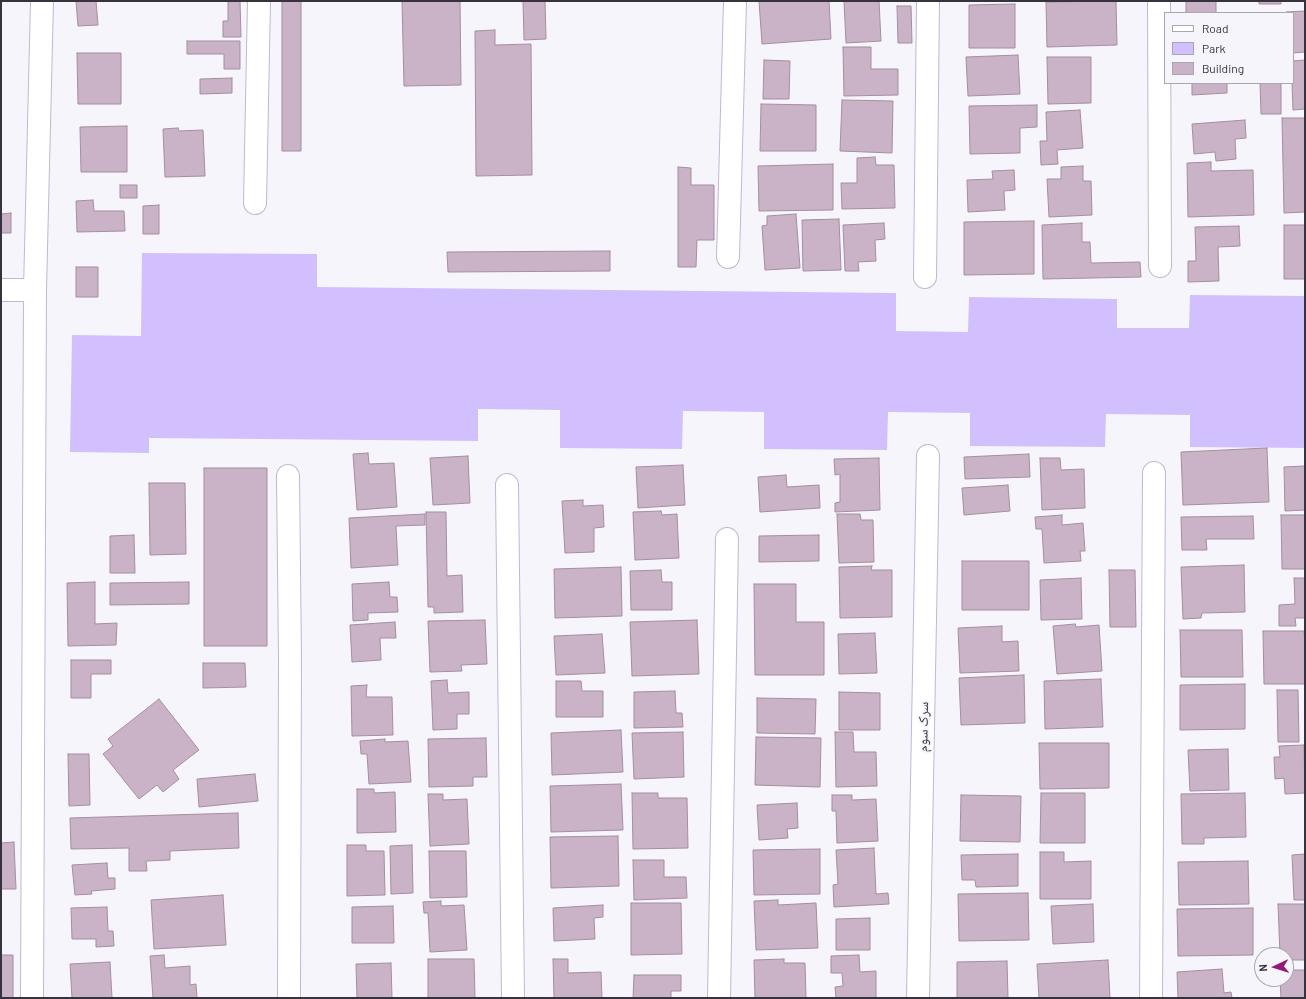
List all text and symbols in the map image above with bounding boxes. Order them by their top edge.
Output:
legend [1164,12,1294,84]
text: Road [1202,21,1229,35]
text: Park [1202,41,1226,55]
text: Building [1202,61,1244,75]
street label: سرک سوم [914,702,932,752]
north arrow [1254,947,1294,987]
text: N [1256,964,1269,972]

